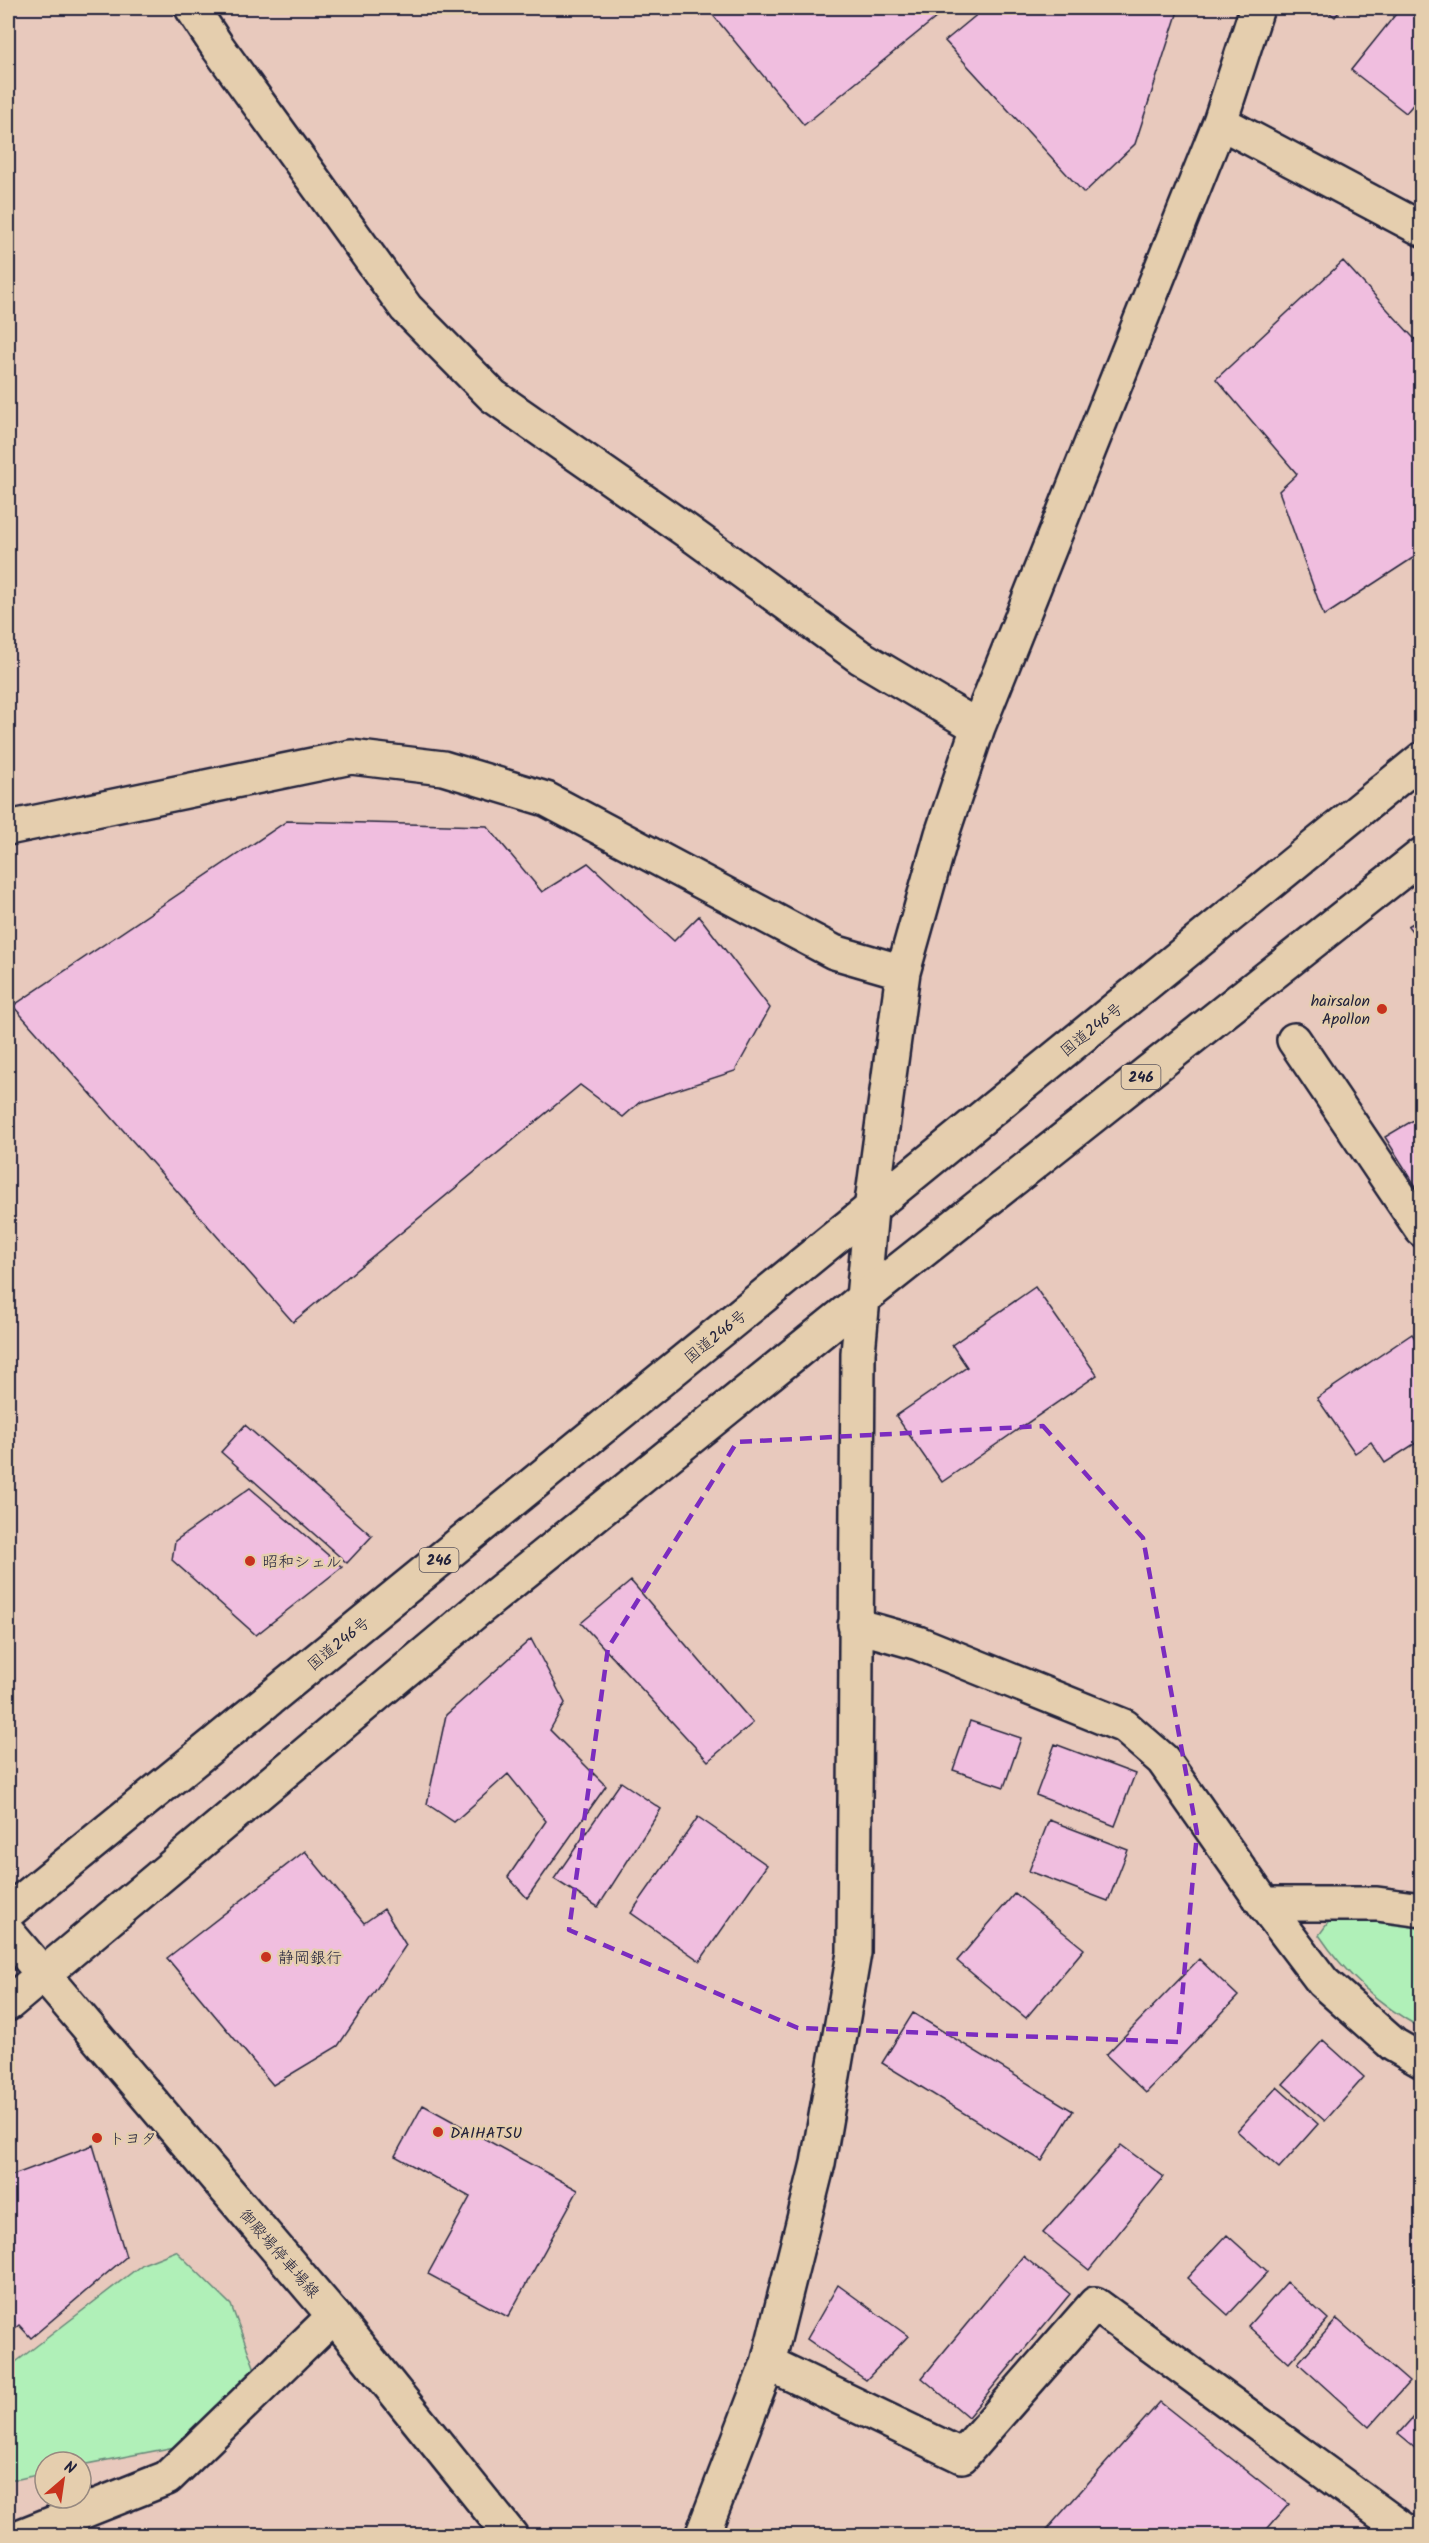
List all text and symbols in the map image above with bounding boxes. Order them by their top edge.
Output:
place label: hairsalon Apollon [1311,989,1370,1032]
street label: 国道246号 [1055,997,1129,1063]
marker: hairsalon Apollon [1375,1002,1389,1016]
road number: 246 [1122,1065,1160,1089]
street label: 国道246号 [679,1304,753,1370]
road number: 246 [420,1548,458,1572]
place label: 昭和シェル [262,1550,342,1575]
marker: 昭和シェル [243,1554,257,1568]
street label: 国道246号 [302,1611,376,1677]
place label: 静岡銀行 [278,1946,342,1971]
marker: 静岡銀行 [259,1950,273,1964]
place label: DAIHATSU [450,2121,523,2146]
marker: DAIHATSU [431,2125,445,2139]
place label: トヨタ [109,2127,157,2152]
marker: トヨタ [90,2131,104,2145]
street label: 御殿場停車場線 [233,2204,325,2304]
north arrow [33,2450,93,2510]
text: N [59,2455,80,2482]

